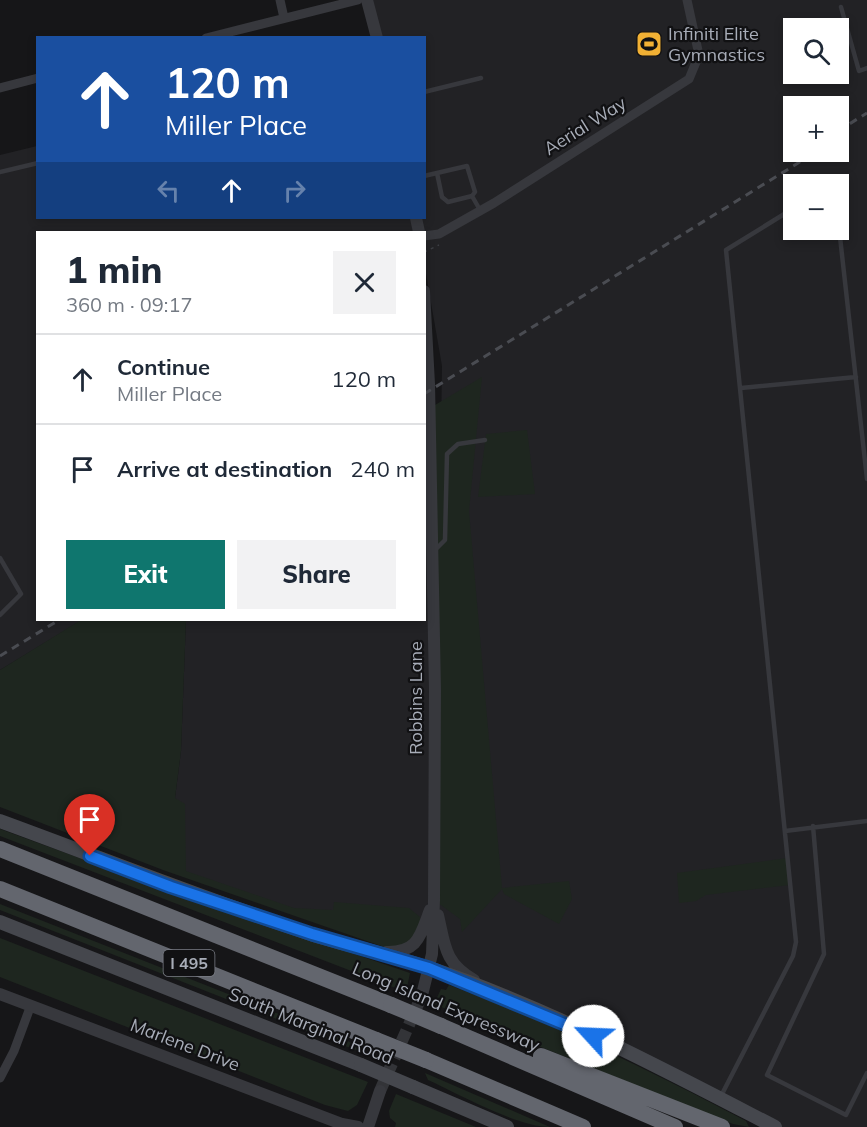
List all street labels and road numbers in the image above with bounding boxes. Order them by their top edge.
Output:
street label: Aerial Way [539,91,631,160]
street label: Robbins Lane [404,641,427,755]
road number: I 495 [164,950,214,976]
street label: Long Island Expressway [349,957,544,1057]
street label: South Marginal Road [225,982,397,1069]
street label: Marlene Drive [127,1013,243,1076]

